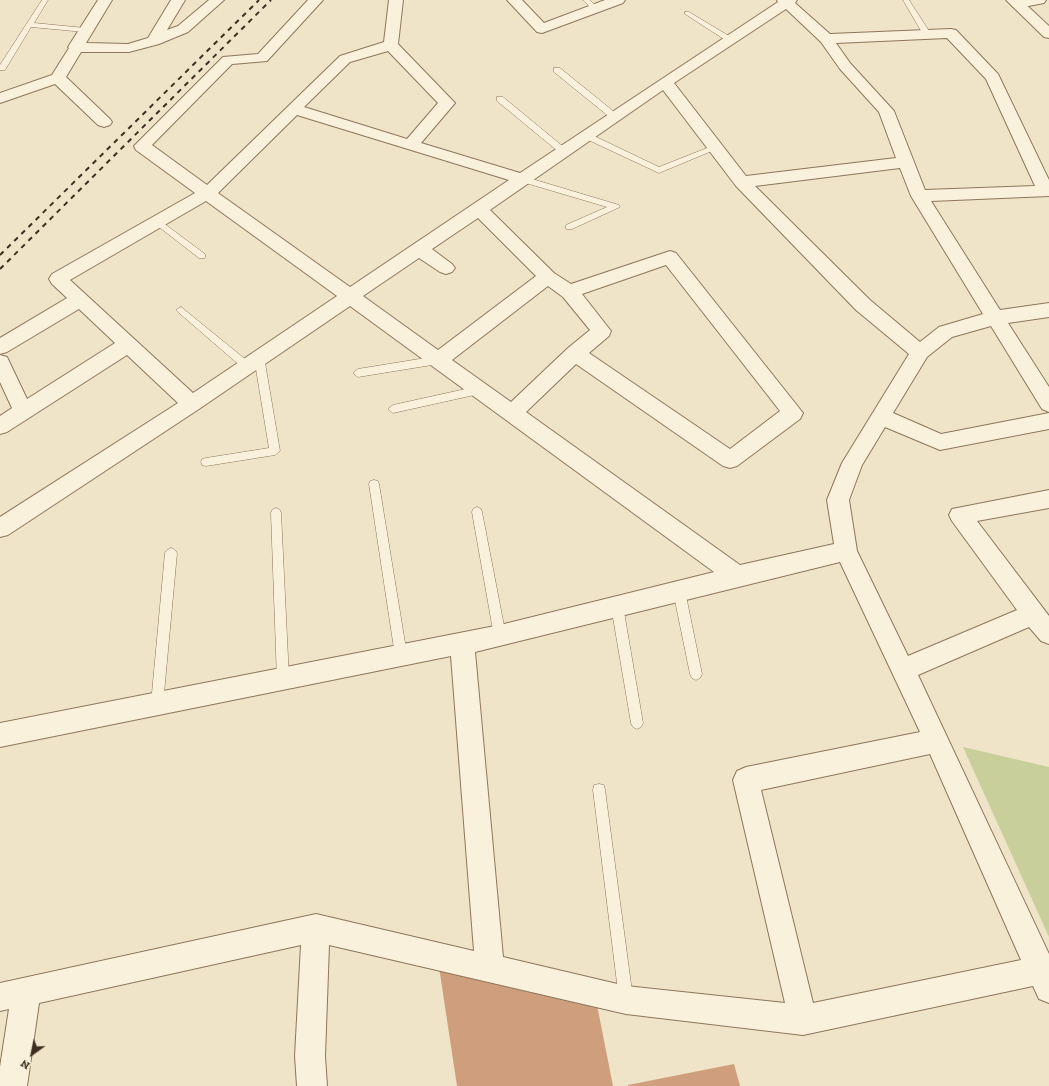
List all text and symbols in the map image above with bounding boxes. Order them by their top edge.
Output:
north arrow [12,1034,52,1074]
text: N [18,1057,32,1072]

